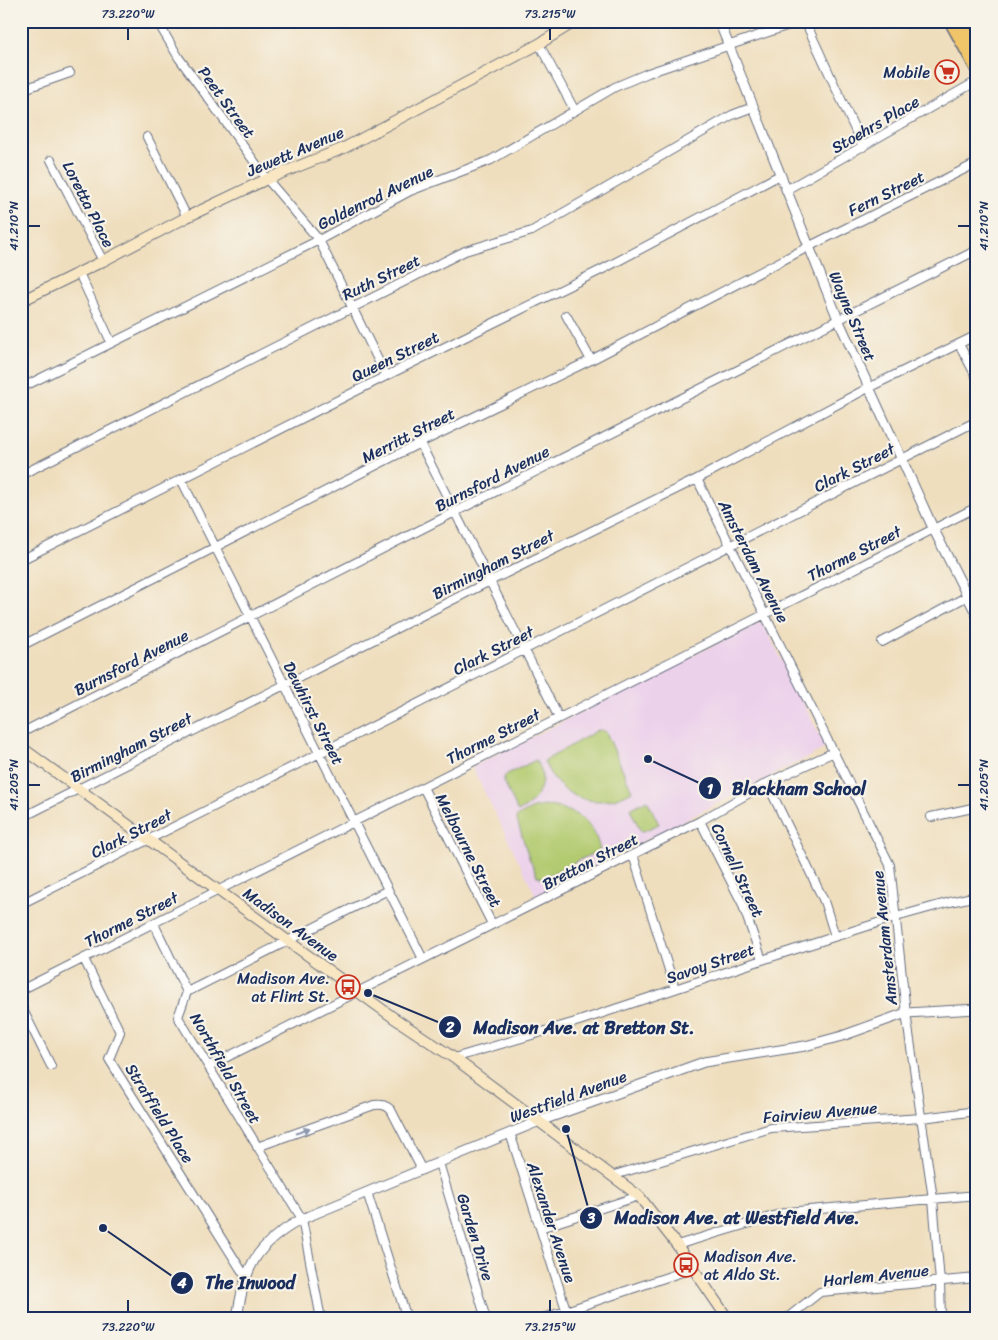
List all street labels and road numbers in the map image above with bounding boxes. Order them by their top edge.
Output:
street label: Peet Street [190,60,263,145]
street label: Stoehrs Place [825,87,925,162]
street label: Jewett Avenue [241,118,349,185]
street label: Loretta Place [54,156,123,253]
street label: Goldenrod Avenue [312,157,439,238]
street label: Fern Street [843,162,930,225]
street label: Ruth Street [337,246,425,309]
street label: Wayne Street [821,266,885,366]
street label: Queen Street [346,323,444,390]
street label: Merritt Street [356,399,460,472]
street label: Clark Street [808,434,901,500]
street label: Burnsford Avenue [430,437,555,520]
street label: Amsterdam Avenue [709,493,797,628]
street label: Thorme Street [802,517,907,590]
street label: Birmingham Street [427,521,560,608]
street label: Clark Street [447,617,540,683]
street label: Burnsford Avenue [69,621,194,704]
street label: Dewhirst Street [275,656,352,770]
street label: Thorme Street [441,700,546,773]
street label: Birmingham Street [65,704,198,791]
street label: Melbourne Street [427,788,510,913]
street label: Clark Street [85,800,178,866]
street label: Cornell Street [703,818,772,922]
street label: Bretton Street [537,825,644,898]
street label: Amsterdam Avenue [863,869,906,1008]
street label: Madison Avenue [236,879,345,970]
street label: Thorme Street [79,883,184,956]
street label: Savoy Street [662,935,758,992]
street label: Northfield Street [182,1007,269,1130]
street label: Stratfield Place [117,1057,202,1169]
street label: Westfield Avenue [505,1062,631,1131]
street label: Fairview Avenue [762,1093,878,1132]
street label: Alexander Avenue [518,1157,585,1287]
street label: Garden Drive [448,1190,503,1285]
street label: Harlem Avenue [822,1256,930,1295]

